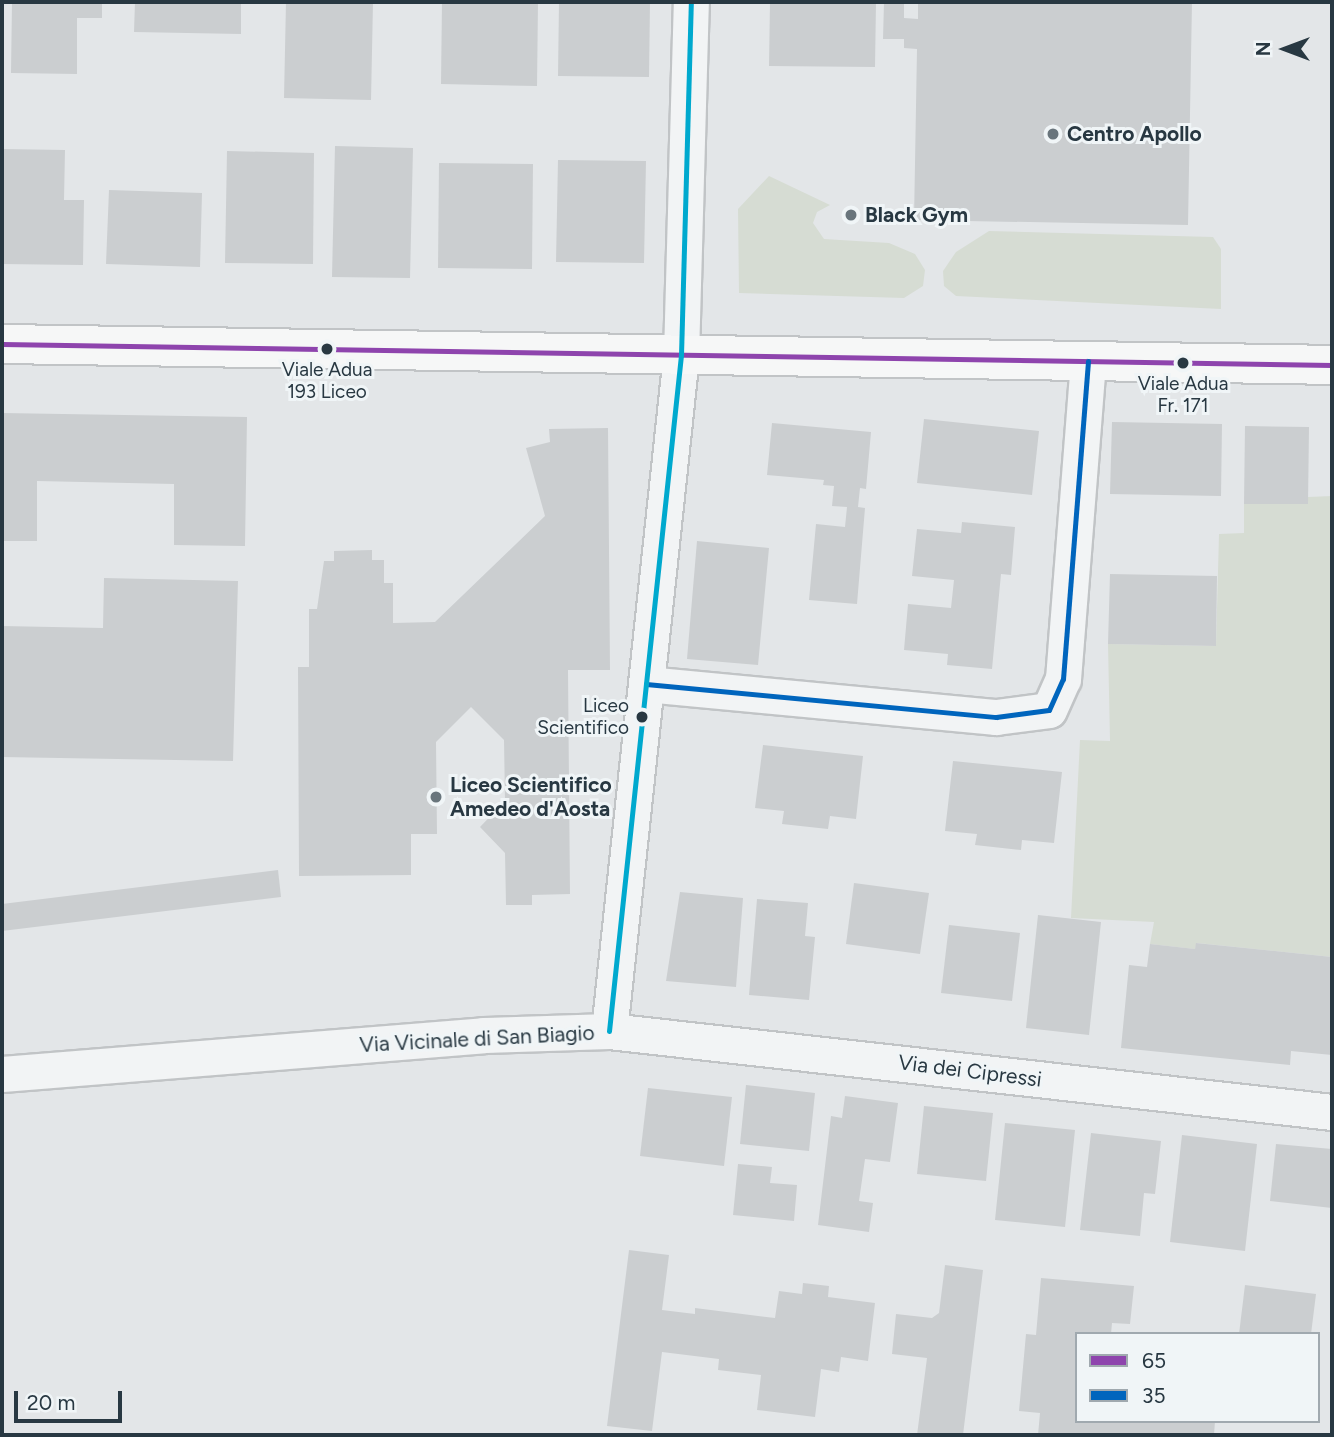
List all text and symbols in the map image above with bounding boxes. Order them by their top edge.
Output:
north arrow [1250,14,1320,84]
text: N [1252,42,1275,56]
place label: Centro Apollo [1067,121,1202,147]
marker: Centro Apollo [1045,126,1061,142]
place label: Black Gym [865,202,968,228]
marker: Black Gym [843,207,859,223]
marker: Viale Adua 193 Liceo [320,342,334,356]
marker: Viale Adua Fr. 171 [1176,356,1190,370]
place label: Viale Adua 193 Liceo [282,359,372,403]
place label: Viale Adua Fr. 171 [1138,373,1228,417]
place label: Liceo Scientifico [537,695,629,739]
marker: Liceo Scientifico [635,710,649,724]
place label: Liceo Scientifico Amedeo d'Aosta [450,772,612,822]
marker: Liceo Scientifico Amedeo d'Aosta [428,789,444,805]
street label: Via Vicinale di San Biagio [359,1020,595,1058]
street label: Via dei Cipressi [897,1050,1043,1092]
legend [1075,1332,1320,1423]
text: 65 [1142,1348,1166,1373]
scale bar [18,1378,126,1422]
text: 35 [1142,1383,1166,1408]
text: 20 m [27,1390,75,1415]

